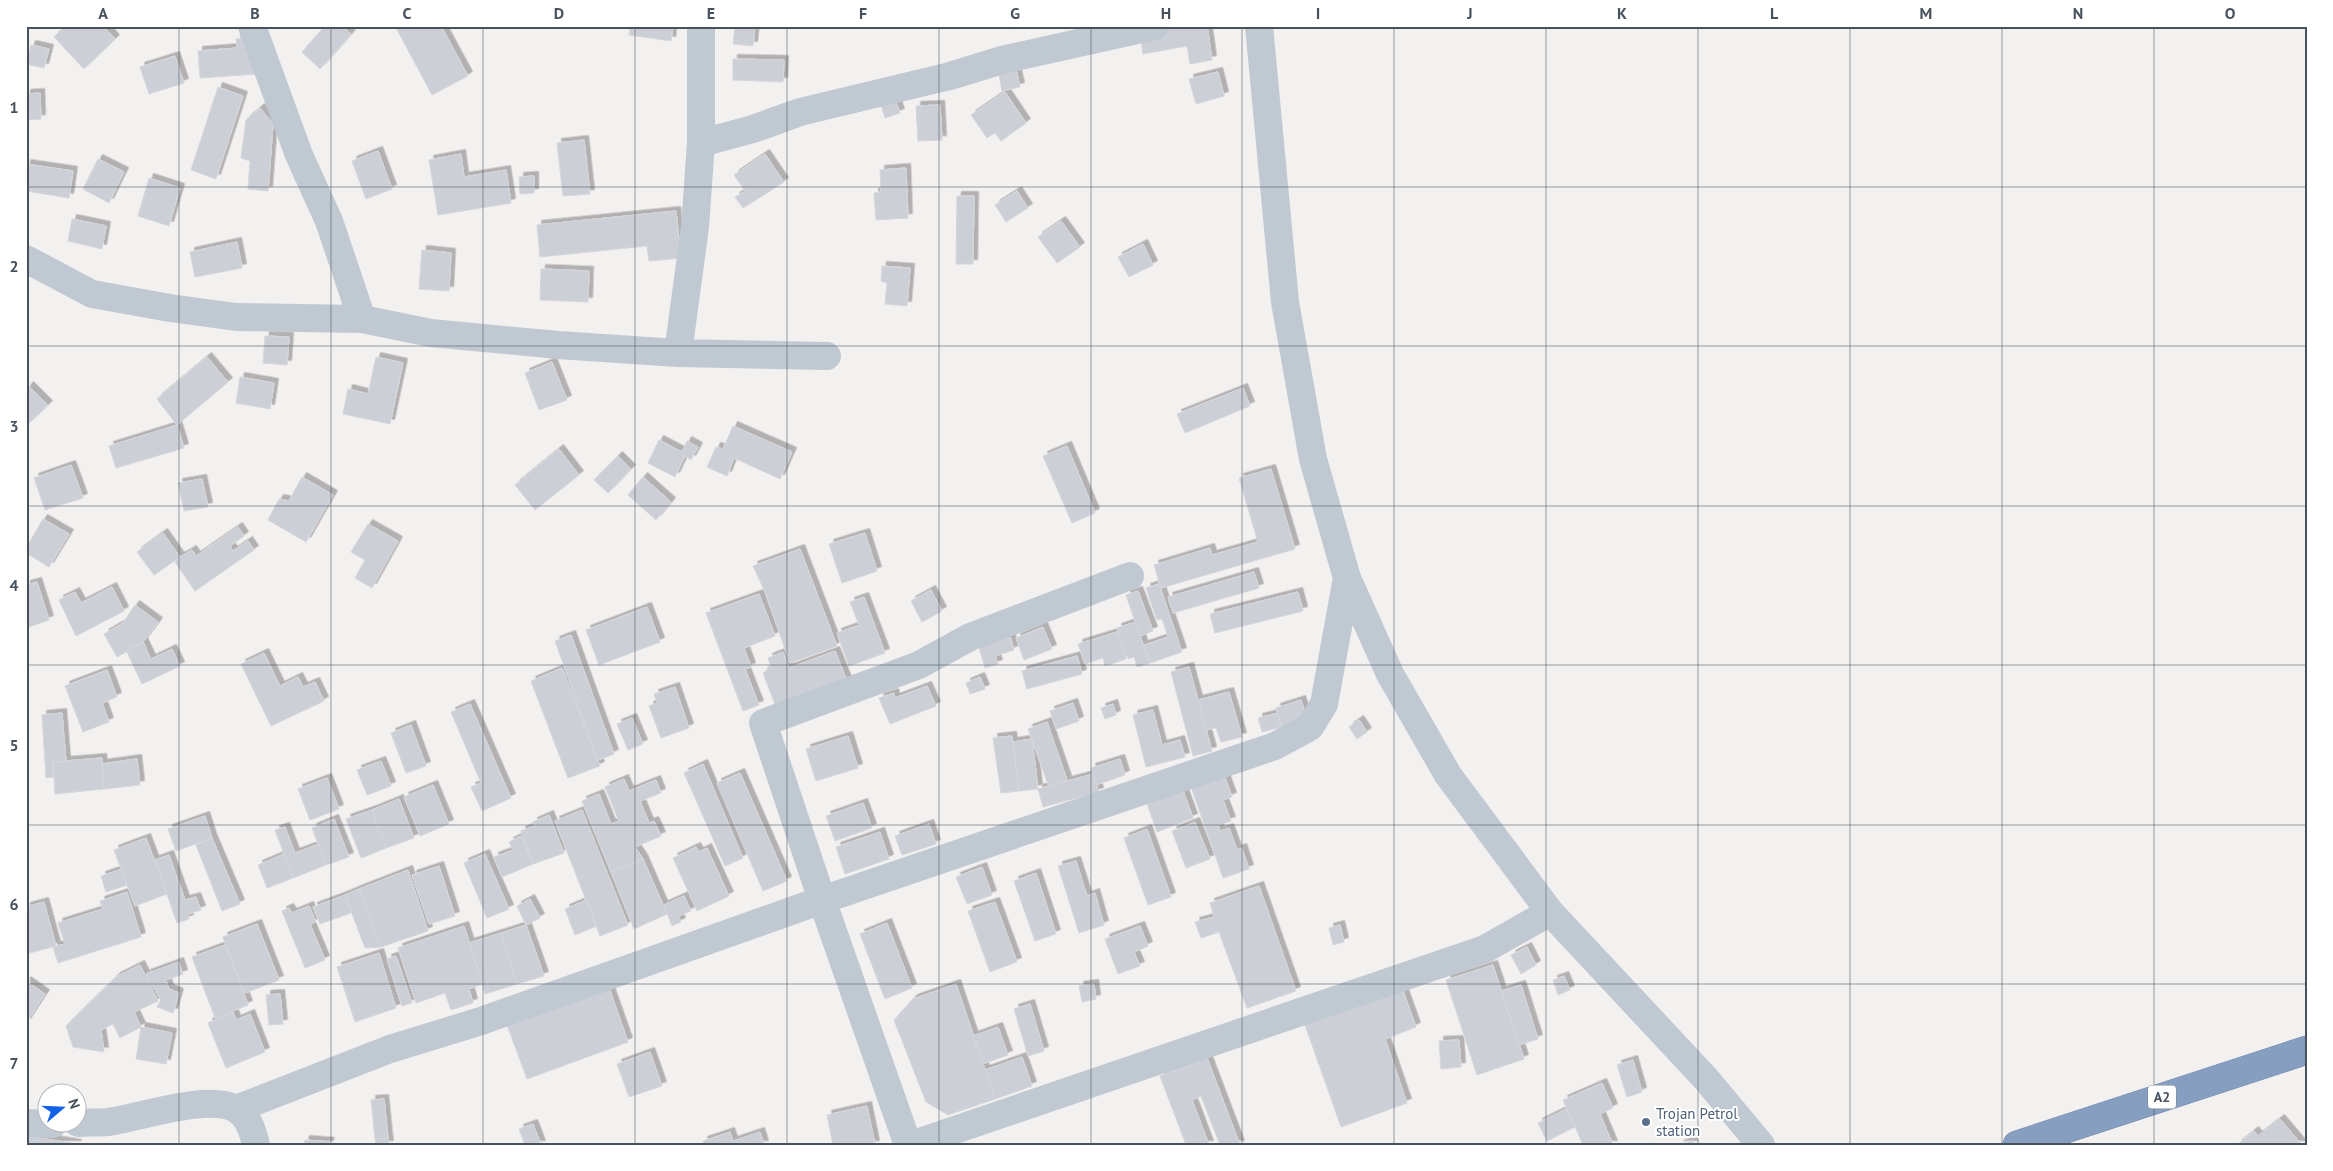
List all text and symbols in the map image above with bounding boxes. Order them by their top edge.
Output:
text: A [98,3,108,23]
text: B [250,3,260,23]
text: C [403,3,412,23]
text: D [554,3,564,23]
text: E [707,3,715,23]
text: F [859,3,867,23]
text: G [1010,3,1020,23]
text: H [1161,3,1171,23]
text: I [1316,3,1320,23]
text: J [1466,3,1473,23]
text: K [1617,3,1627,23]
text: L [1770,3,1779,23]
text: M [1920,3,1932,23]
text: N [2073,3,2083,23]
text: O [2225,3,2236,23]
text: 1 [9,97,19,117]
text: 2 [9,256,19,276]
text: 3 [9,416,19,436]
text: 4 [9,575,19,595]
text: 5 [9,735,19,755]
text: 6 [9,894,19,914]
text: 7 [9,1053,19,1073]
north arrow [38,1084,88,1134]
road number: A2 [2148,1086,2176,1108]
text: N [64,1096,84,1111]
place label: Trojan Petrol station [1656,1104,1738,1140]
marker: Trojan Petrol station [1640,1116,1652,1128]

